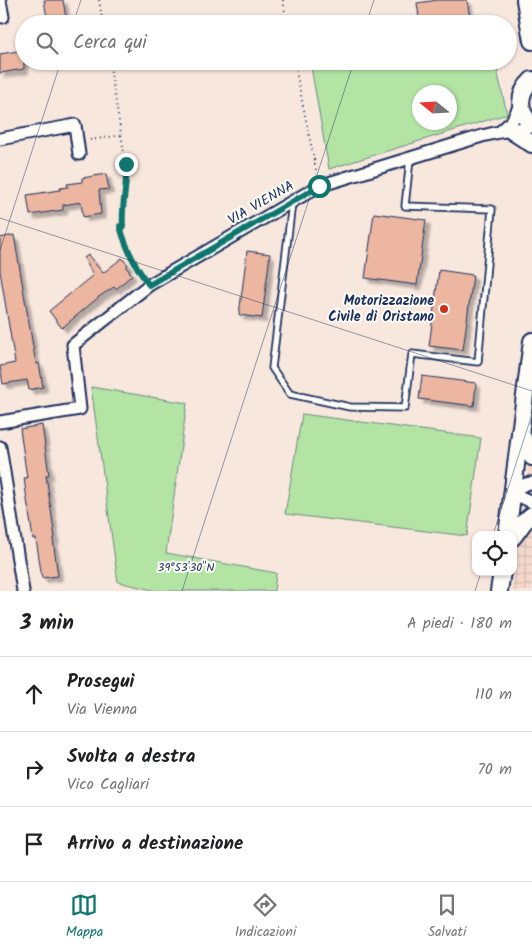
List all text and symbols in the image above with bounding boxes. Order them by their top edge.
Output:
search box [15,15,517,70]
text: Cerca qui [73,28,147,58]
icon: search [33,29,61,57]
north arrow [412,85,457,130]
route end [115,153,138,176]
street label: VIA VIENNA [224,175,298,231]
route start [308,175,331,198]
place label: Motorizzazione Civile di Oristano [328,290,435,328]
marker: Motorizzazione Civile di Oristano [438,303,450,315]
map controls [472,531,517,576]
button: locate [472,531,517,576]
text: 39°53'30"N [158,558,214,577]
text: 3 min [20,607,74,640]
text: A piedi · 180 m [407,611,512,636]
text: Prosegui [67,667,134,697]
icon: ahead [20,680,48,708]
text: 110 m [475,682,512,707]
text: Via Vienna [67,697,137,722]
text: Svolta a destra [67,742,195,772]
icon: right [20,755,48,783]
text: 70 m [477,757,512,782]
text: Vico Cagliari [67,772,149,797]
text: Arrivo a destinazione [67,829,243,859]
icon: arrive [20,830,48,858]
tab: Mappa [66,891,103,943]
tab: Indicazioni [235,891,296,943]
tab: Salvati [428,891,466,943]

